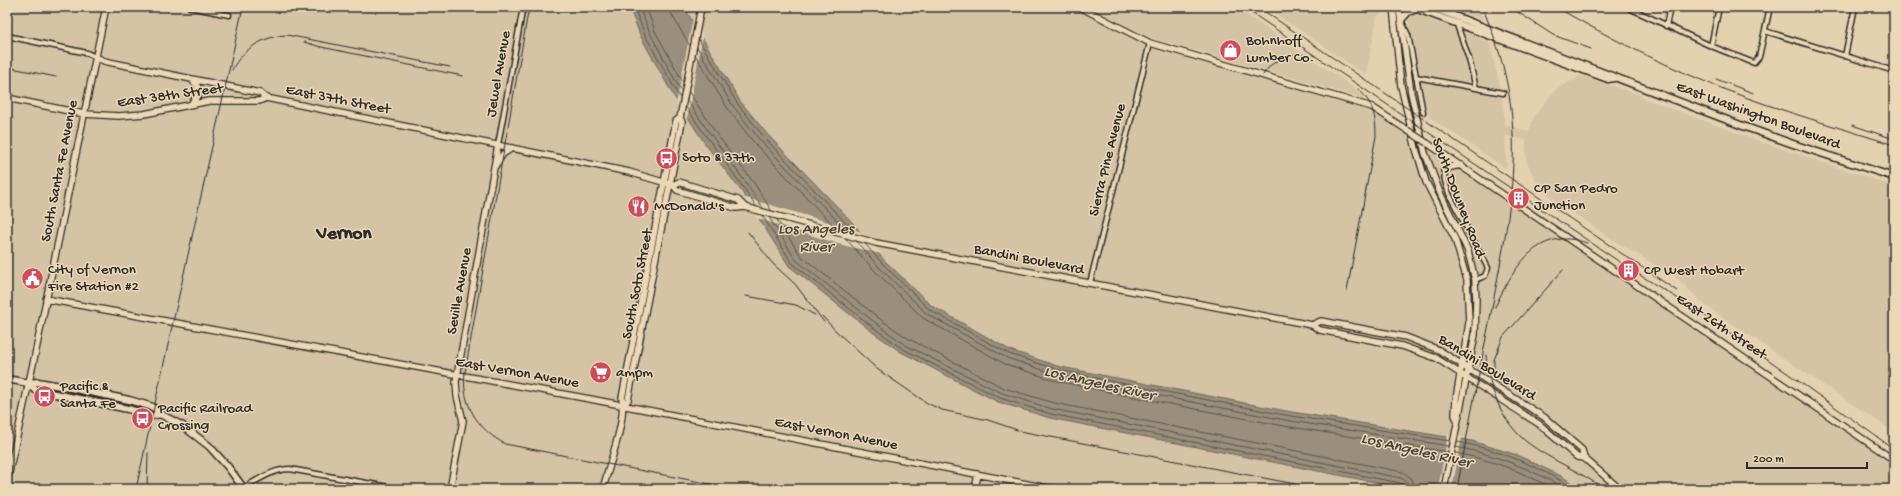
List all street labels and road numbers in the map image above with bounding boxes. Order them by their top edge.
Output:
street label: Jewel Avenue [483,29,515,118]
street label: East Washington Boulevard [1673,78,1844,155]
street label: East 38th Street [116,79,226,112]
street label: East 37th Street [284,81,394,119]
street label: South Santa Fe Avenue [37,98,83,243]
street label: Sierra Pine Avenue [1085,102,1131,218]
street label: South Downey Road [1427,135,1490,262]
street label: South Soto Street [619,226,658,341]
street label: Bandini Boulevard [971,240,1087,280]
street label: Seville Avenue [444,246,477,336]
street label: East 26th Street [1672,290,1771,365]
street label: Bandini Boulevard [1434,330,1540,406]
street label: East Vernon Avenue [454,353,580,393]
street label: East Vernon Avenue [773,413,899,455]

